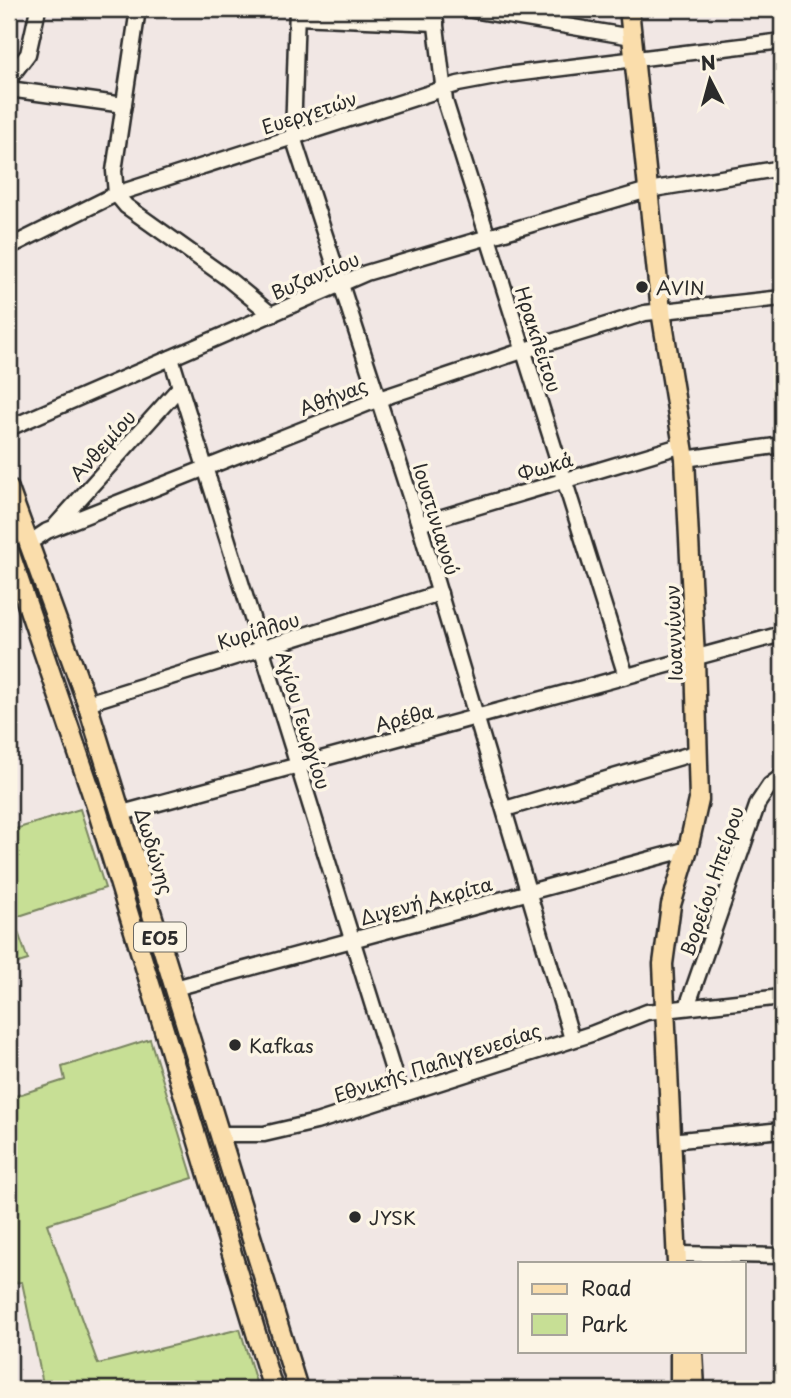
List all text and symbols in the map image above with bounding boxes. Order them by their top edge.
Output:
north arrow [676,46,746,116]
text: N [699,47,717,77]
street label: Ευεργετών [258,83,360,141]
street label: Βυζαντίου [267,244,363,306]
place label: AVIN [656,273,705,301]
marker: AVIN [634,279,650,295]
street label: Ηρακλείτου [509,282,569,396]
street label: Αθήνας [295,370,371,422]
street label: Ανθεμίου [62,403,142,487]
street label: Φωκά [514,444,576,488]
street label: Ιουστινιανού [407,460,467,578]
street label: Ιωαννίνων [657,584,689,682]
street label: Κυρίλλου [213,604,303,656]
street label: Αγίου Γεωργίου [270,647,338,793]
street label: Αρέθα [372,696,437,738]
street label: Βορείου Ηπείρου [672,802,750,960]
street label: Δωδώνης [129,804,181,898]
street label: Διγενή Ακρίτα [357,869,495,931]
road number: ΕΟ5 [134,922,186,952]
street label: Εθνικής Παλιγγενεσίας [330,1015,544,1109]
place label: Kafkas [249,1031,314,1059]
marker: Kafkas [227,1037,243,1053]
place label: JYSK [369,1203,416,1231]
marker: JYSK [347,1209,363,1225]
legend [518,1262,746,1352]
text: Road [581,1271,632,1303]
text: Park [581,1307,628,1339]

